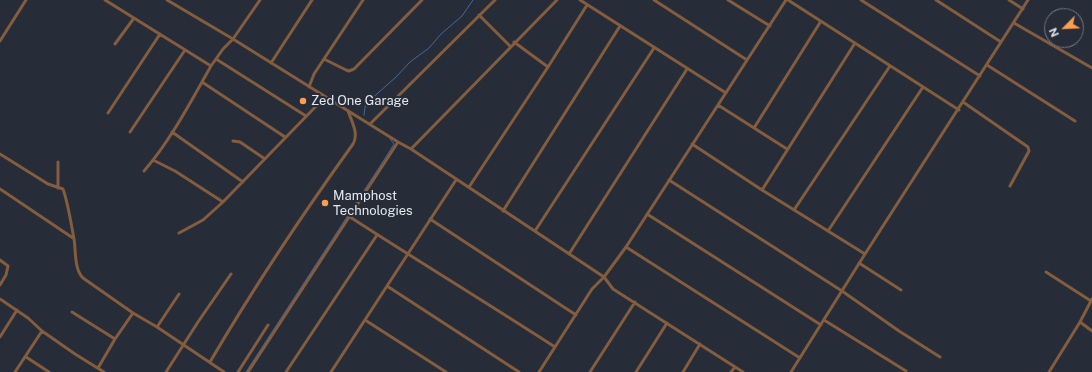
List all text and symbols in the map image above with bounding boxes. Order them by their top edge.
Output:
north arrow [1044,8,1084,48]
text: N [1047,26,1061,39]
place label: Zed One Garage [311,93,409,109]
marker: Zed One Garage [298,96,308,106]
place label: Mamphost Technologies [333,188,413,219]
marker: Mamphost Technologies [320,198,330,208]

